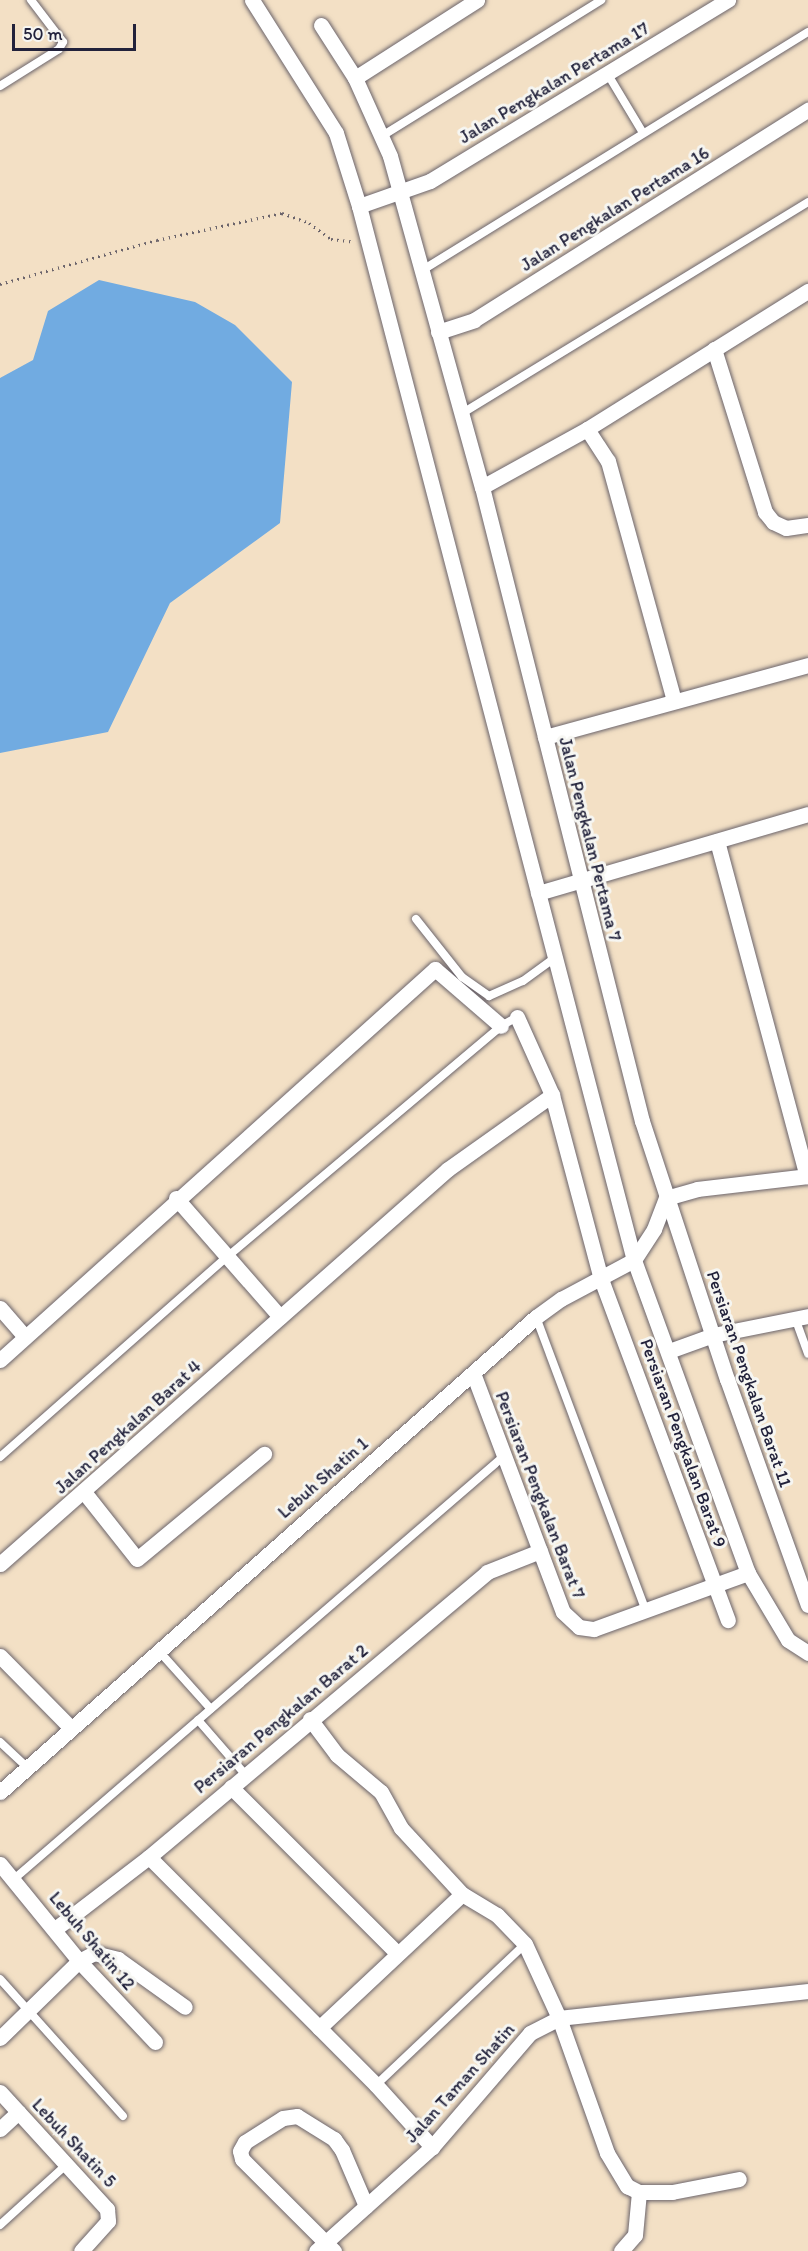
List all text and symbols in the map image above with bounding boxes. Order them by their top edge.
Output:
scale bar [15,12,140,50]
street label: Jalan Pengkalan Pertama 17 [456,18,652,148]
text: 50 m [23,23,63,45]
street label: Jalan Pengkalan Pertama 16 [517,142,713,276]
street label: Jalan Pengkalan Pertama 7 [554,736,626,942]
street label: Persiaran Pengkalan Barat 11 [702,1268,796,1490]
street label: Persiaran Pengkalan Barat 9 [635,1336,731,1550]
street label: Jalan Pengkalan Barat 4 [51,1356,205,1498]
street label: Persiaran Pengkalan Barat 7 [491,1389,589,1601]
street label: Lebuh Shatin 1 [273,1433,373,1523]
street label: Persiaran Pengkalan Barat 2 [190,1640,372,1798]
street label: Lebuh Shatin 12 [44,1887,140,1995]
street label: Jalan Taman Shatin [401,2020,519,2146]
street label: Lebuh Shatin 5 [27,2094,121,2192]

